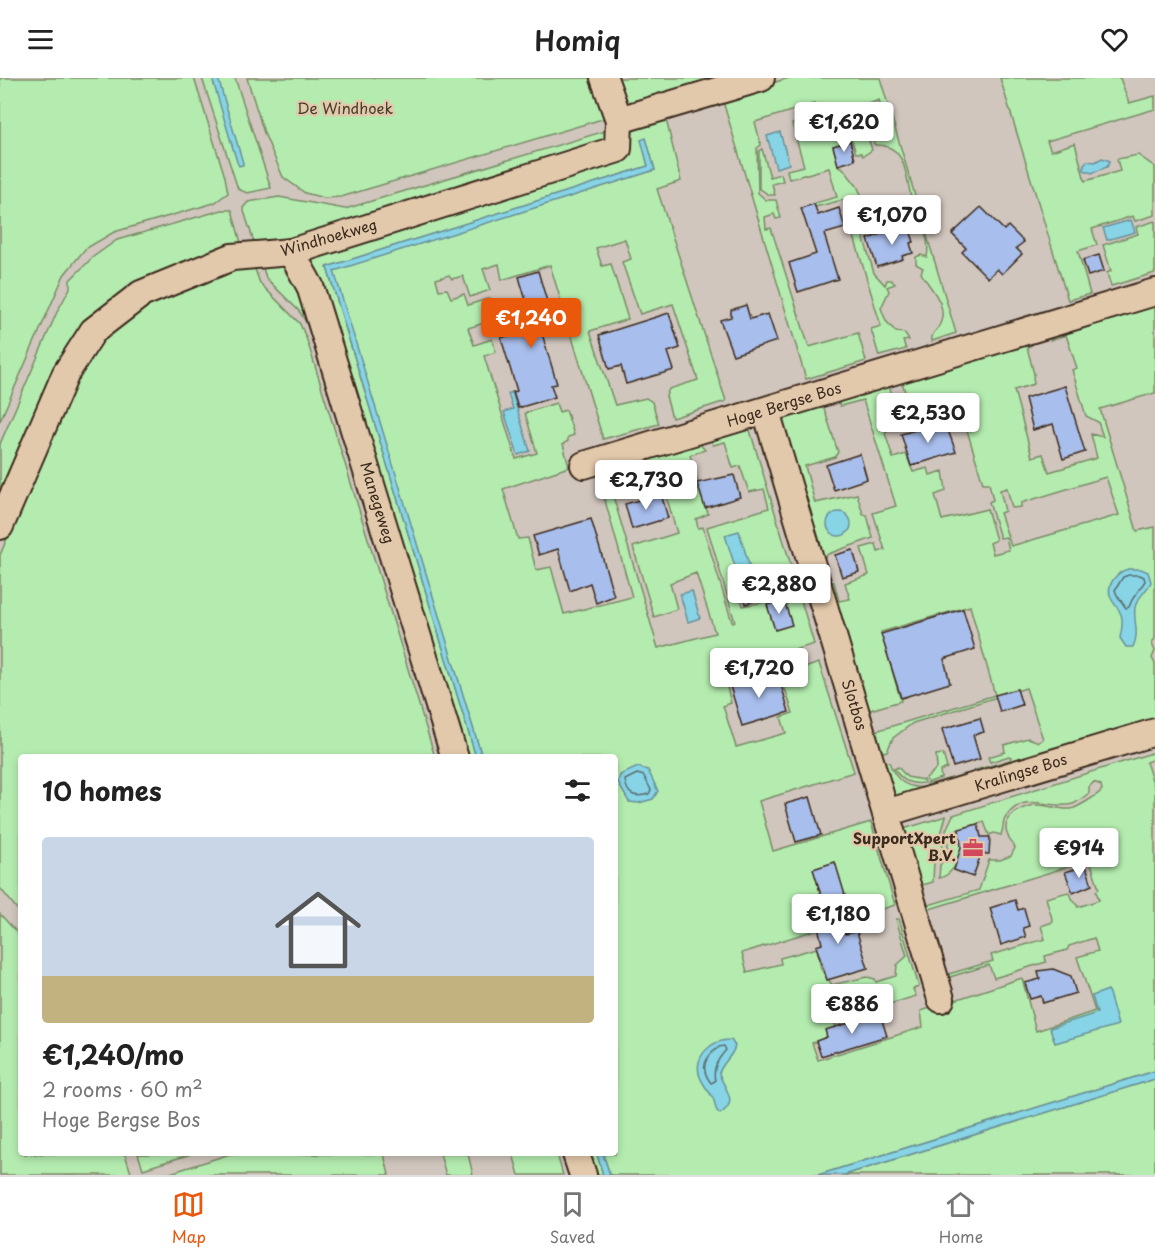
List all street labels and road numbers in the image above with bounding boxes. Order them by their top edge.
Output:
street label: Windhoekweg [278,212,380,261]
street label: Hoge Bergse Bos [723,375,844,432]
street label: Manegeweg [355,459,402,546]
street label: Slotbos [837,676,874,733]
street label: Kralingse Bos [972,747,1070,797]

